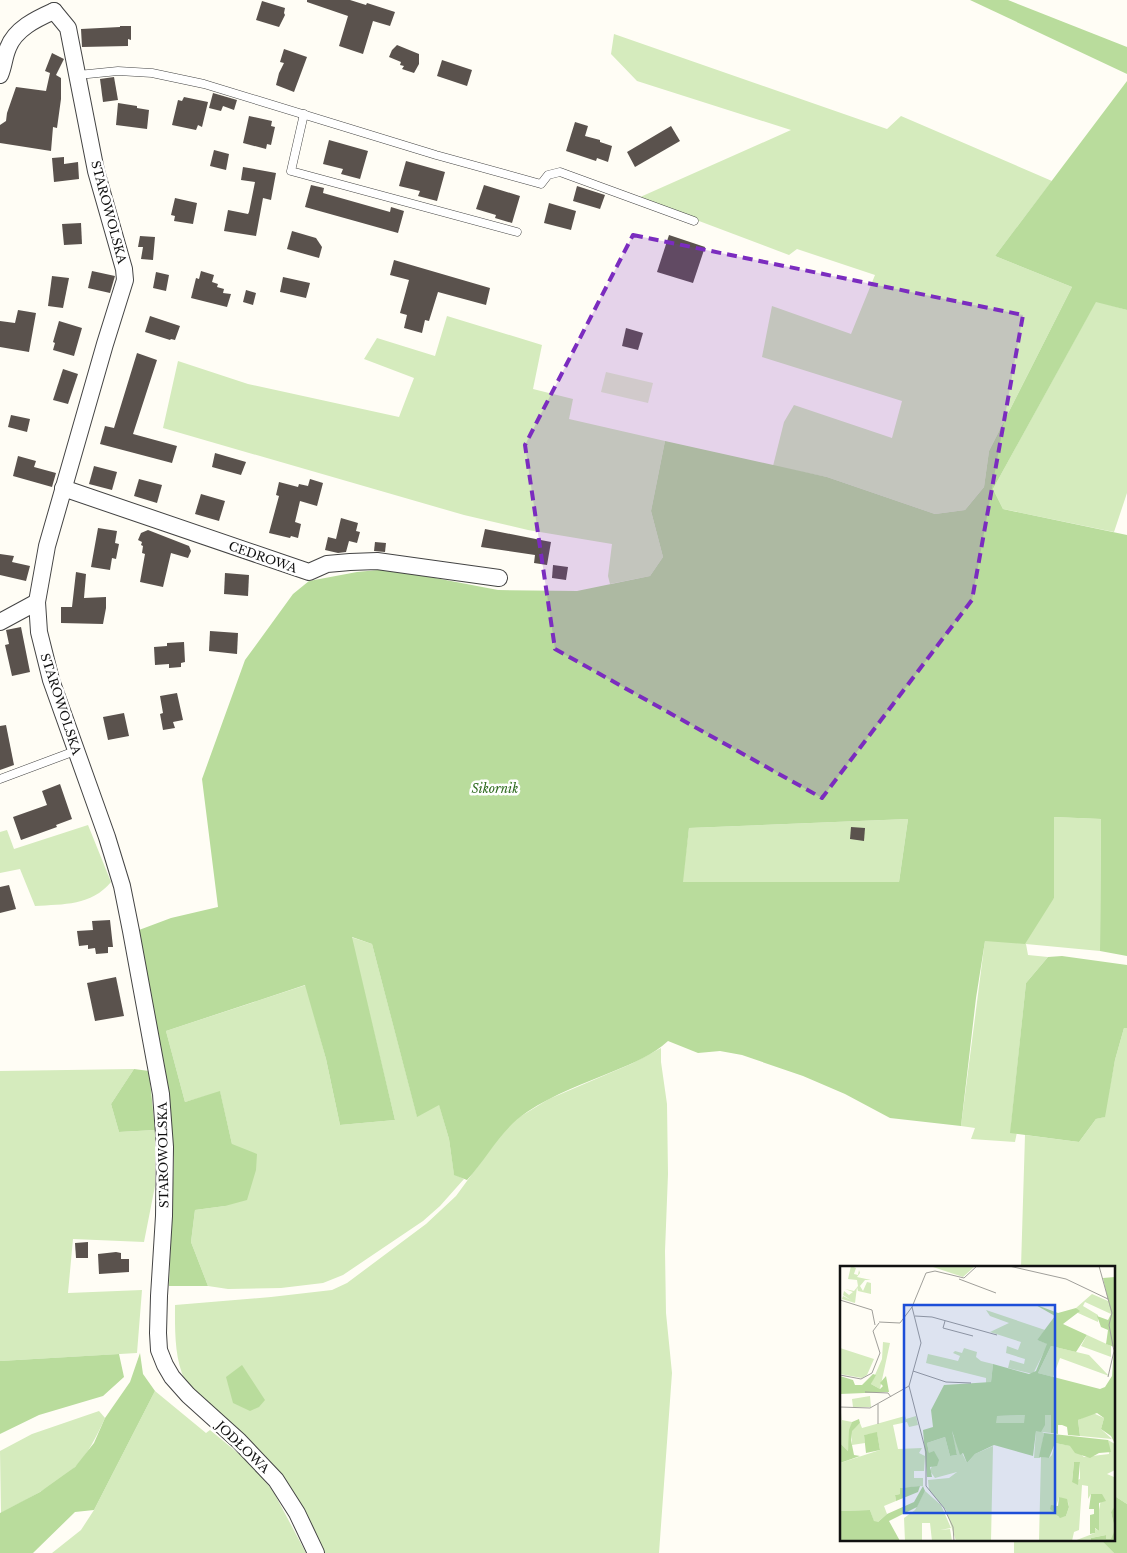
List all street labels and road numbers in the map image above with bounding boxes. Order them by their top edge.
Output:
street label: STAROWOLSKA [88,159,130,266]
street label: CEDROWA [227,538,300,576]
street label: STAROWOLSKA [37,651,85,757]
street label: STAROWOLSKA [155,1101,171,1208]
street label: JODŁOWA [212,1416,273,1477]

